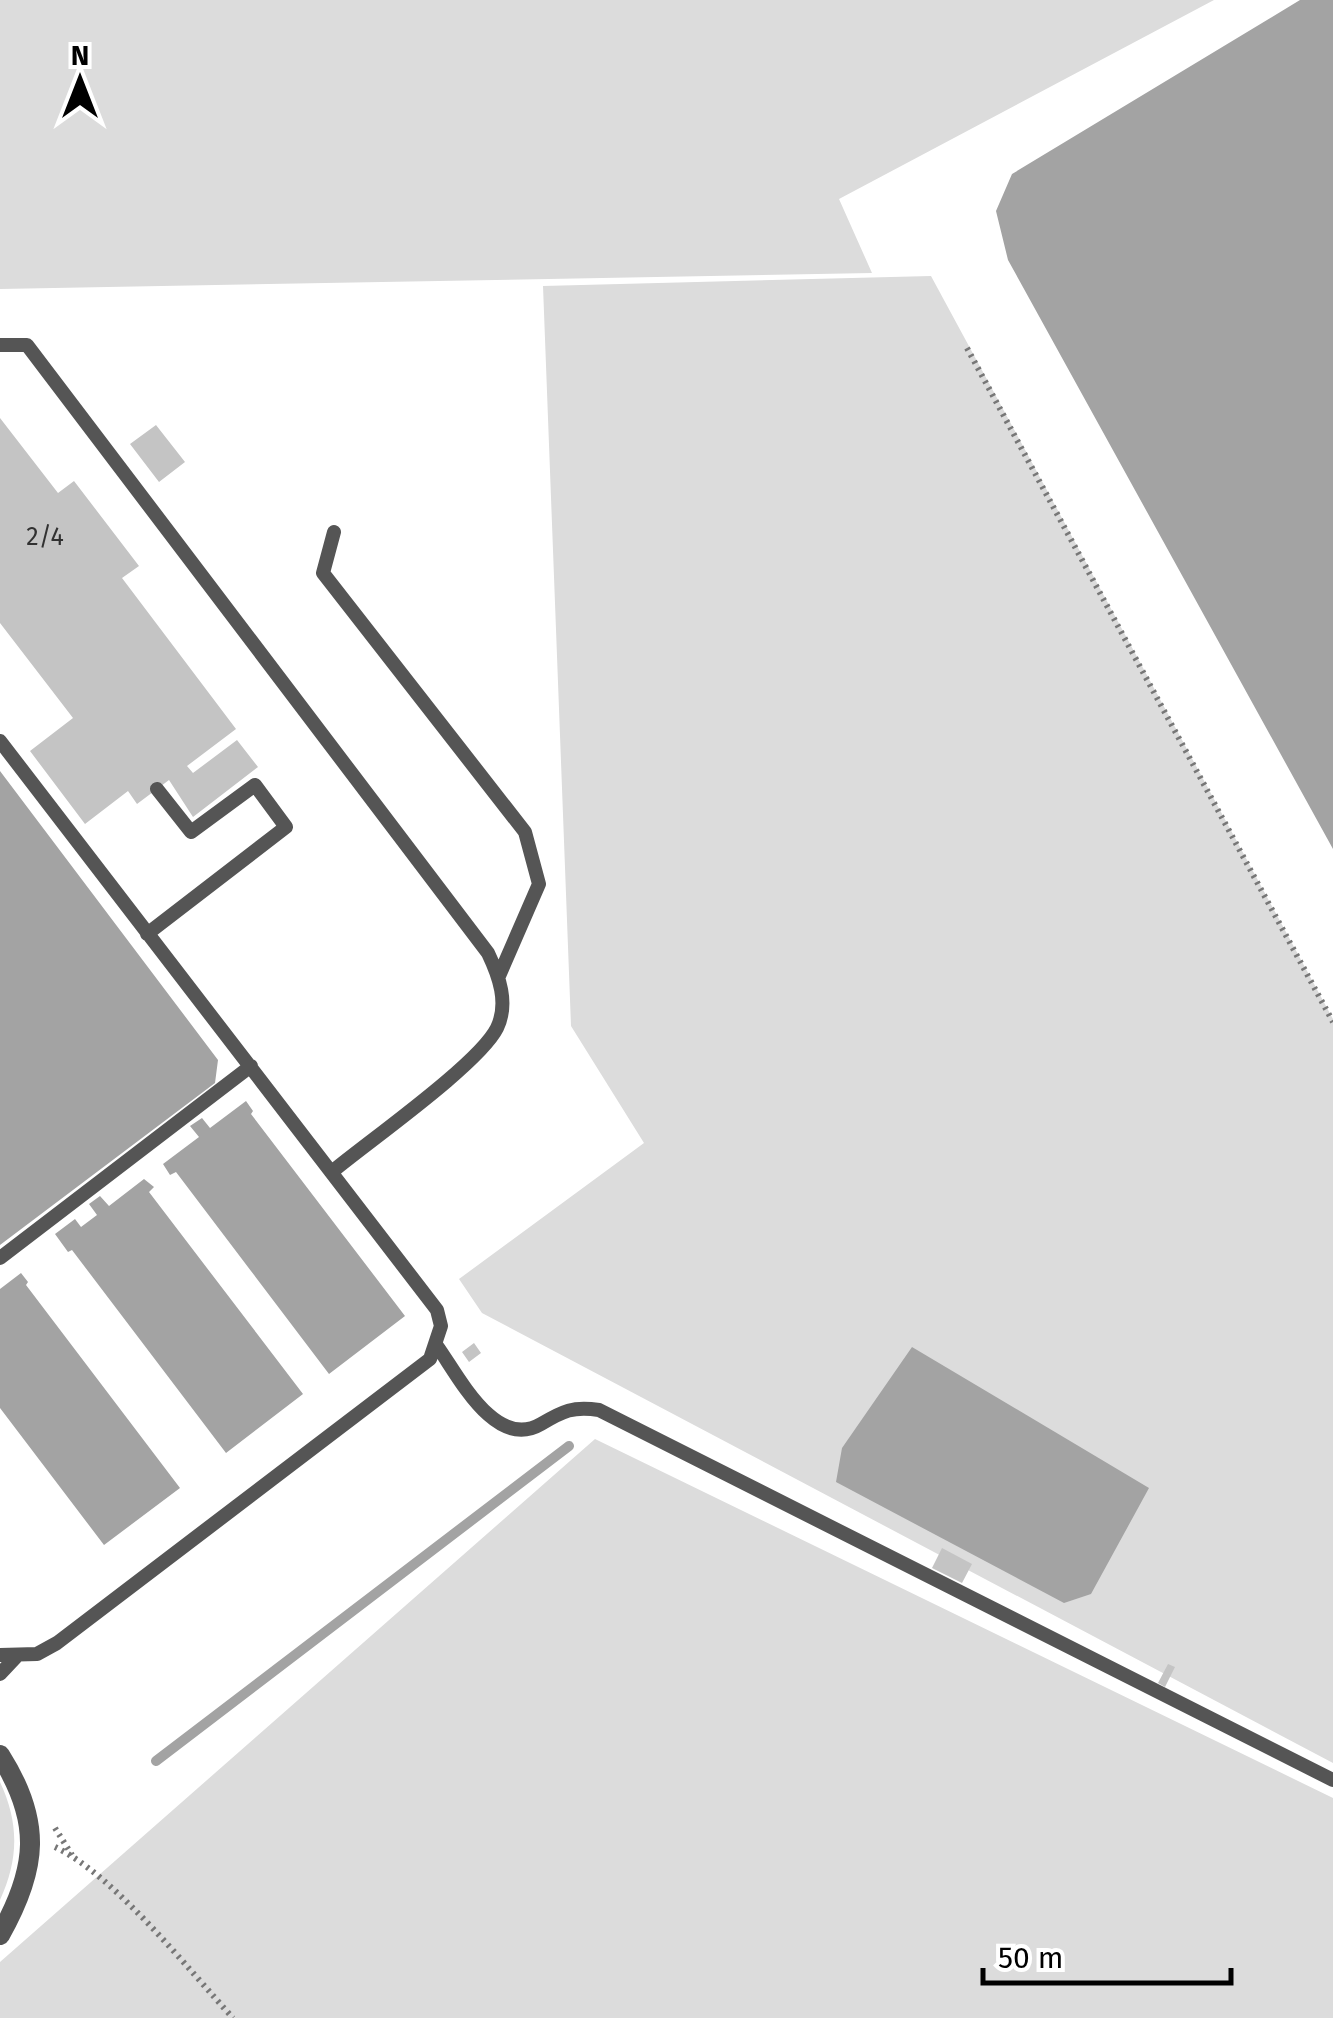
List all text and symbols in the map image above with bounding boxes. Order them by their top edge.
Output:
north arrow [30,30,130,130]
text: N [71,39,89,72]
house number: 2/4 [26,522,64,552]
scale bar [983,1923,1230,1985]
text: 50 m [998,1940,1063,1976]

